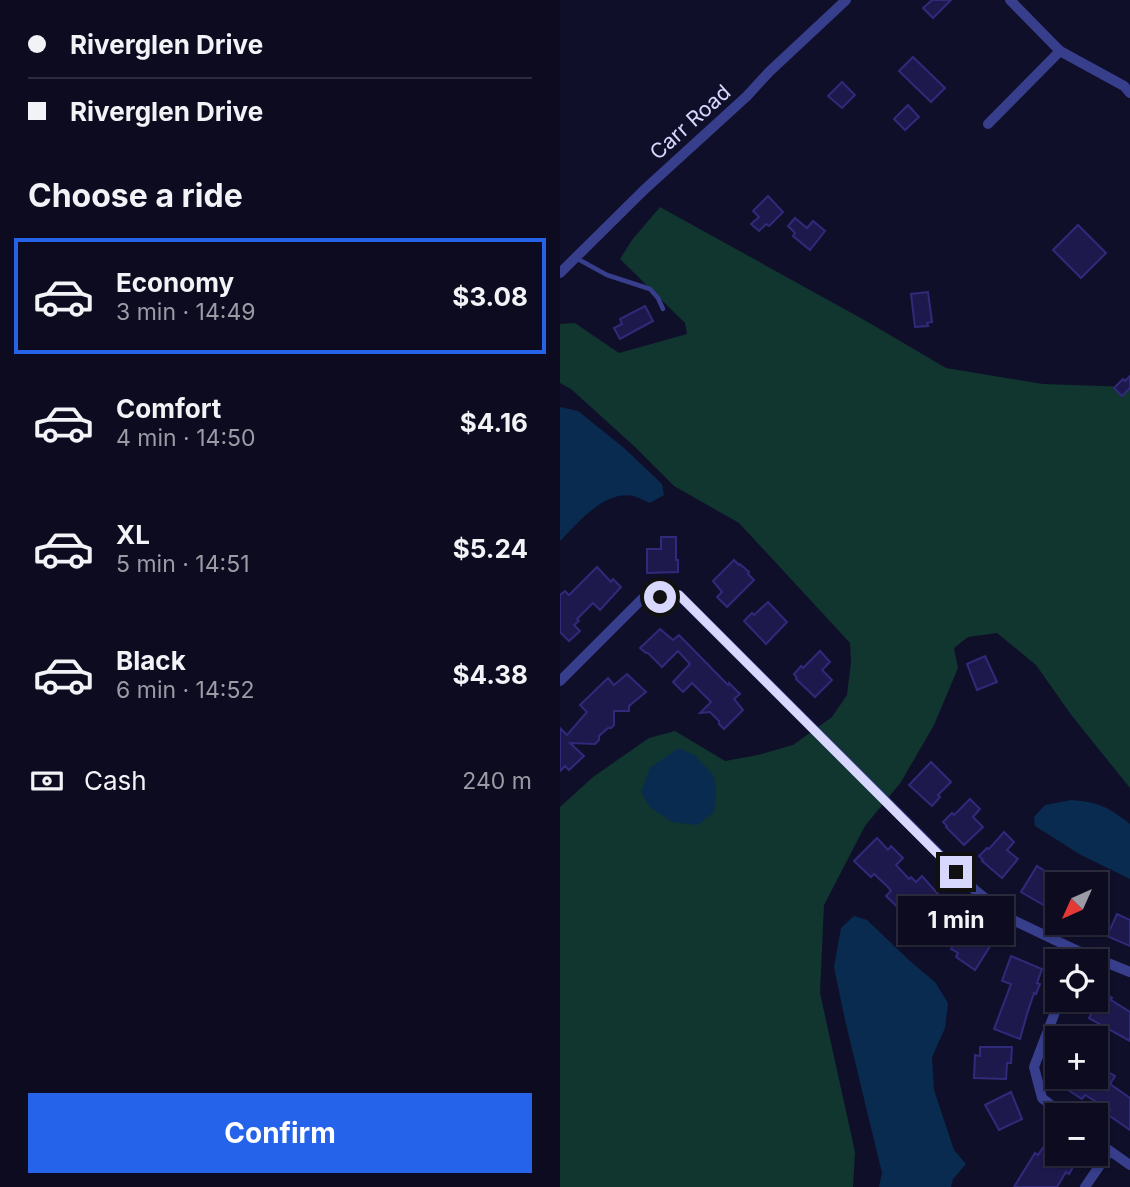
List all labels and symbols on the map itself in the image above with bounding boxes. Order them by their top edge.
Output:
street label: Carr Road [645,79,735,165]
route start [644,581,676,613]
route end [940,856,972,888]
north arrow [1045,872,1108,934]
callout: 1 min [898,896,1014,945]

